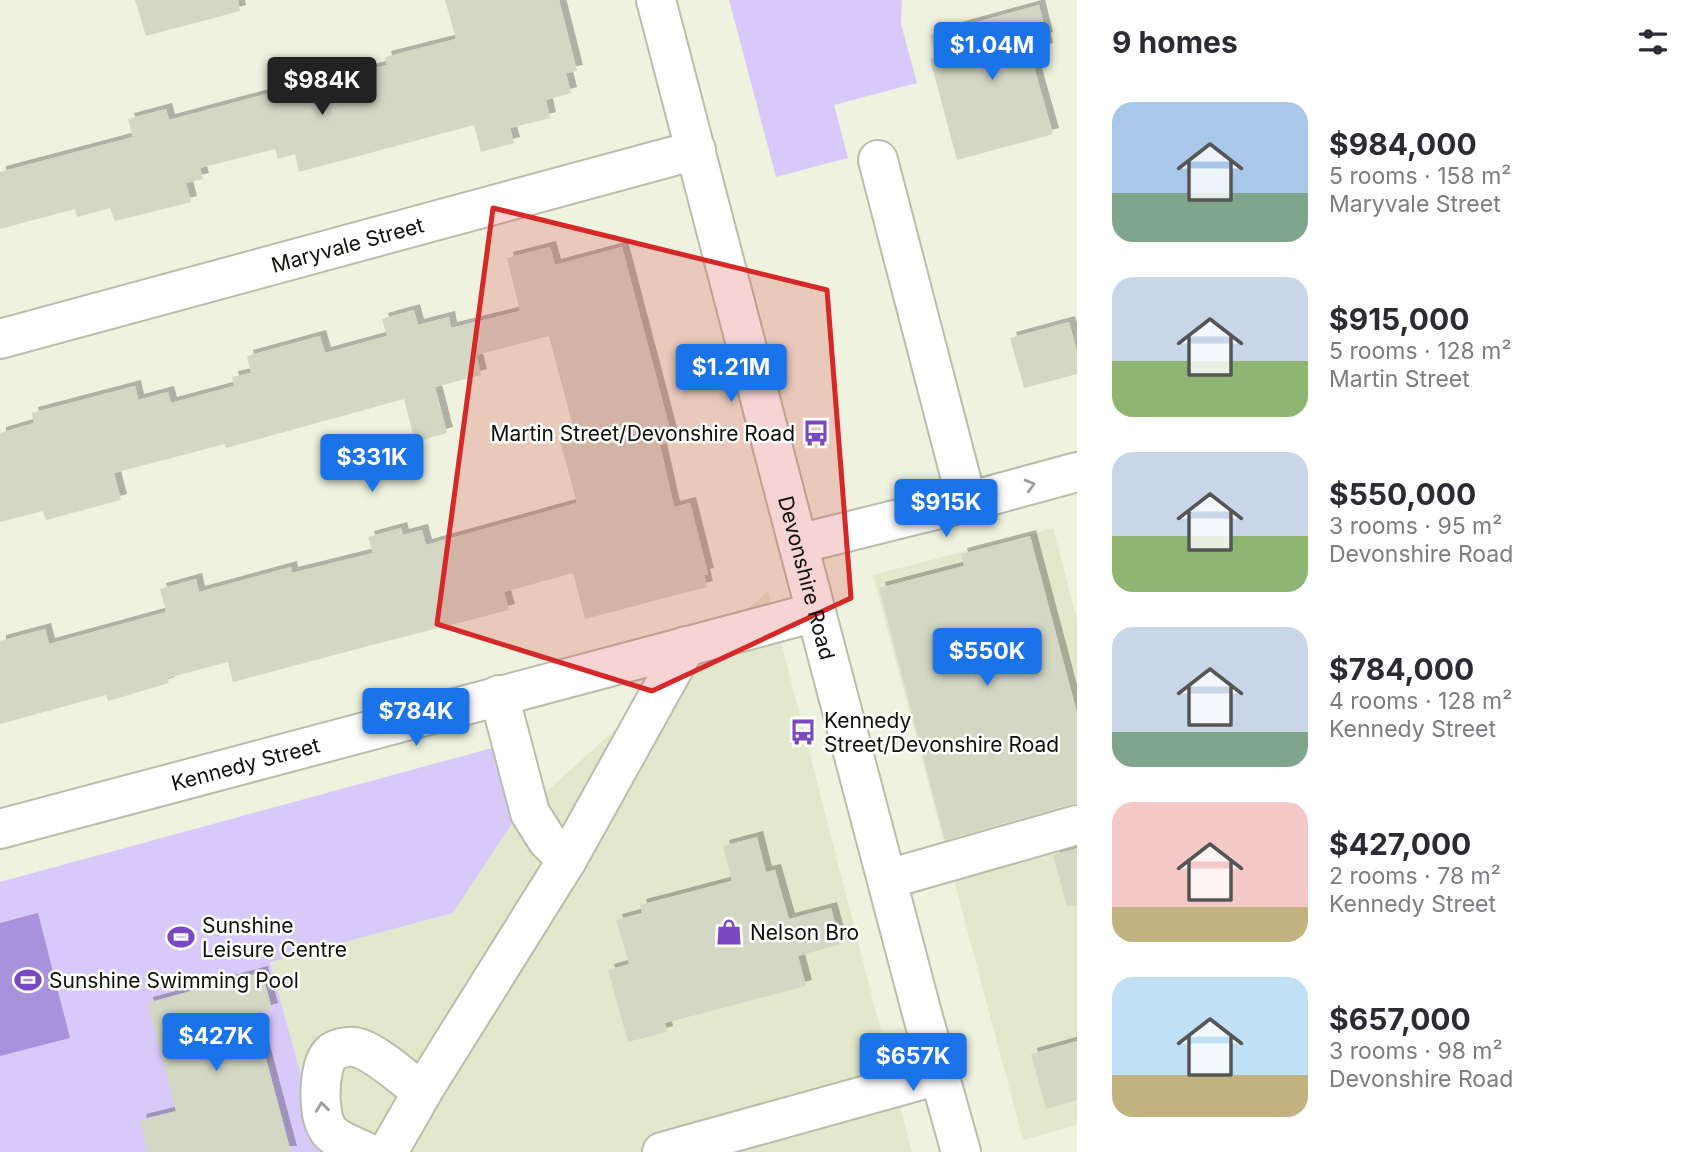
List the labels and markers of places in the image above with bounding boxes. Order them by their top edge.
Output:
pin: $1.04M [935,22,1049,82]
pin: $984K [273,58,371,117]
pin: $1.21M [674,344,788,404]
bus stop icon: Martin Street/Devonshire Road [801,418,831,448]
place label: Martin Street/Devonshire Road [491,421,795,446]
pin: $331K [323,434,421,494]
pin: $915K [897,480,995,539]
pin: $550K [938,628,1036,688]
pin: $784K [367,688,465,748]
place label: Kennedy Street/Devonshire Road [824,708,1059,757]
bus stop icon: Kennedy Street/Devonshire Road [788,717,818,747]
place label: Sunshine Leisure Centre [202,913,347,962]
shop icon: Nelson Bro [714,917,744,947]
place label: Nelson Bro [750,920,859,945]
sports icon: Sunshine Leisure Centre [166,922,196,952]
sports icon: Sunshine Swimming Pool [13,965,43,995]
place label: Sunshine Swimming Pool [49,968,299,993]
pin: $427K [167,1014,265,1073]
pin: $657K [864,1034,962,1093]

